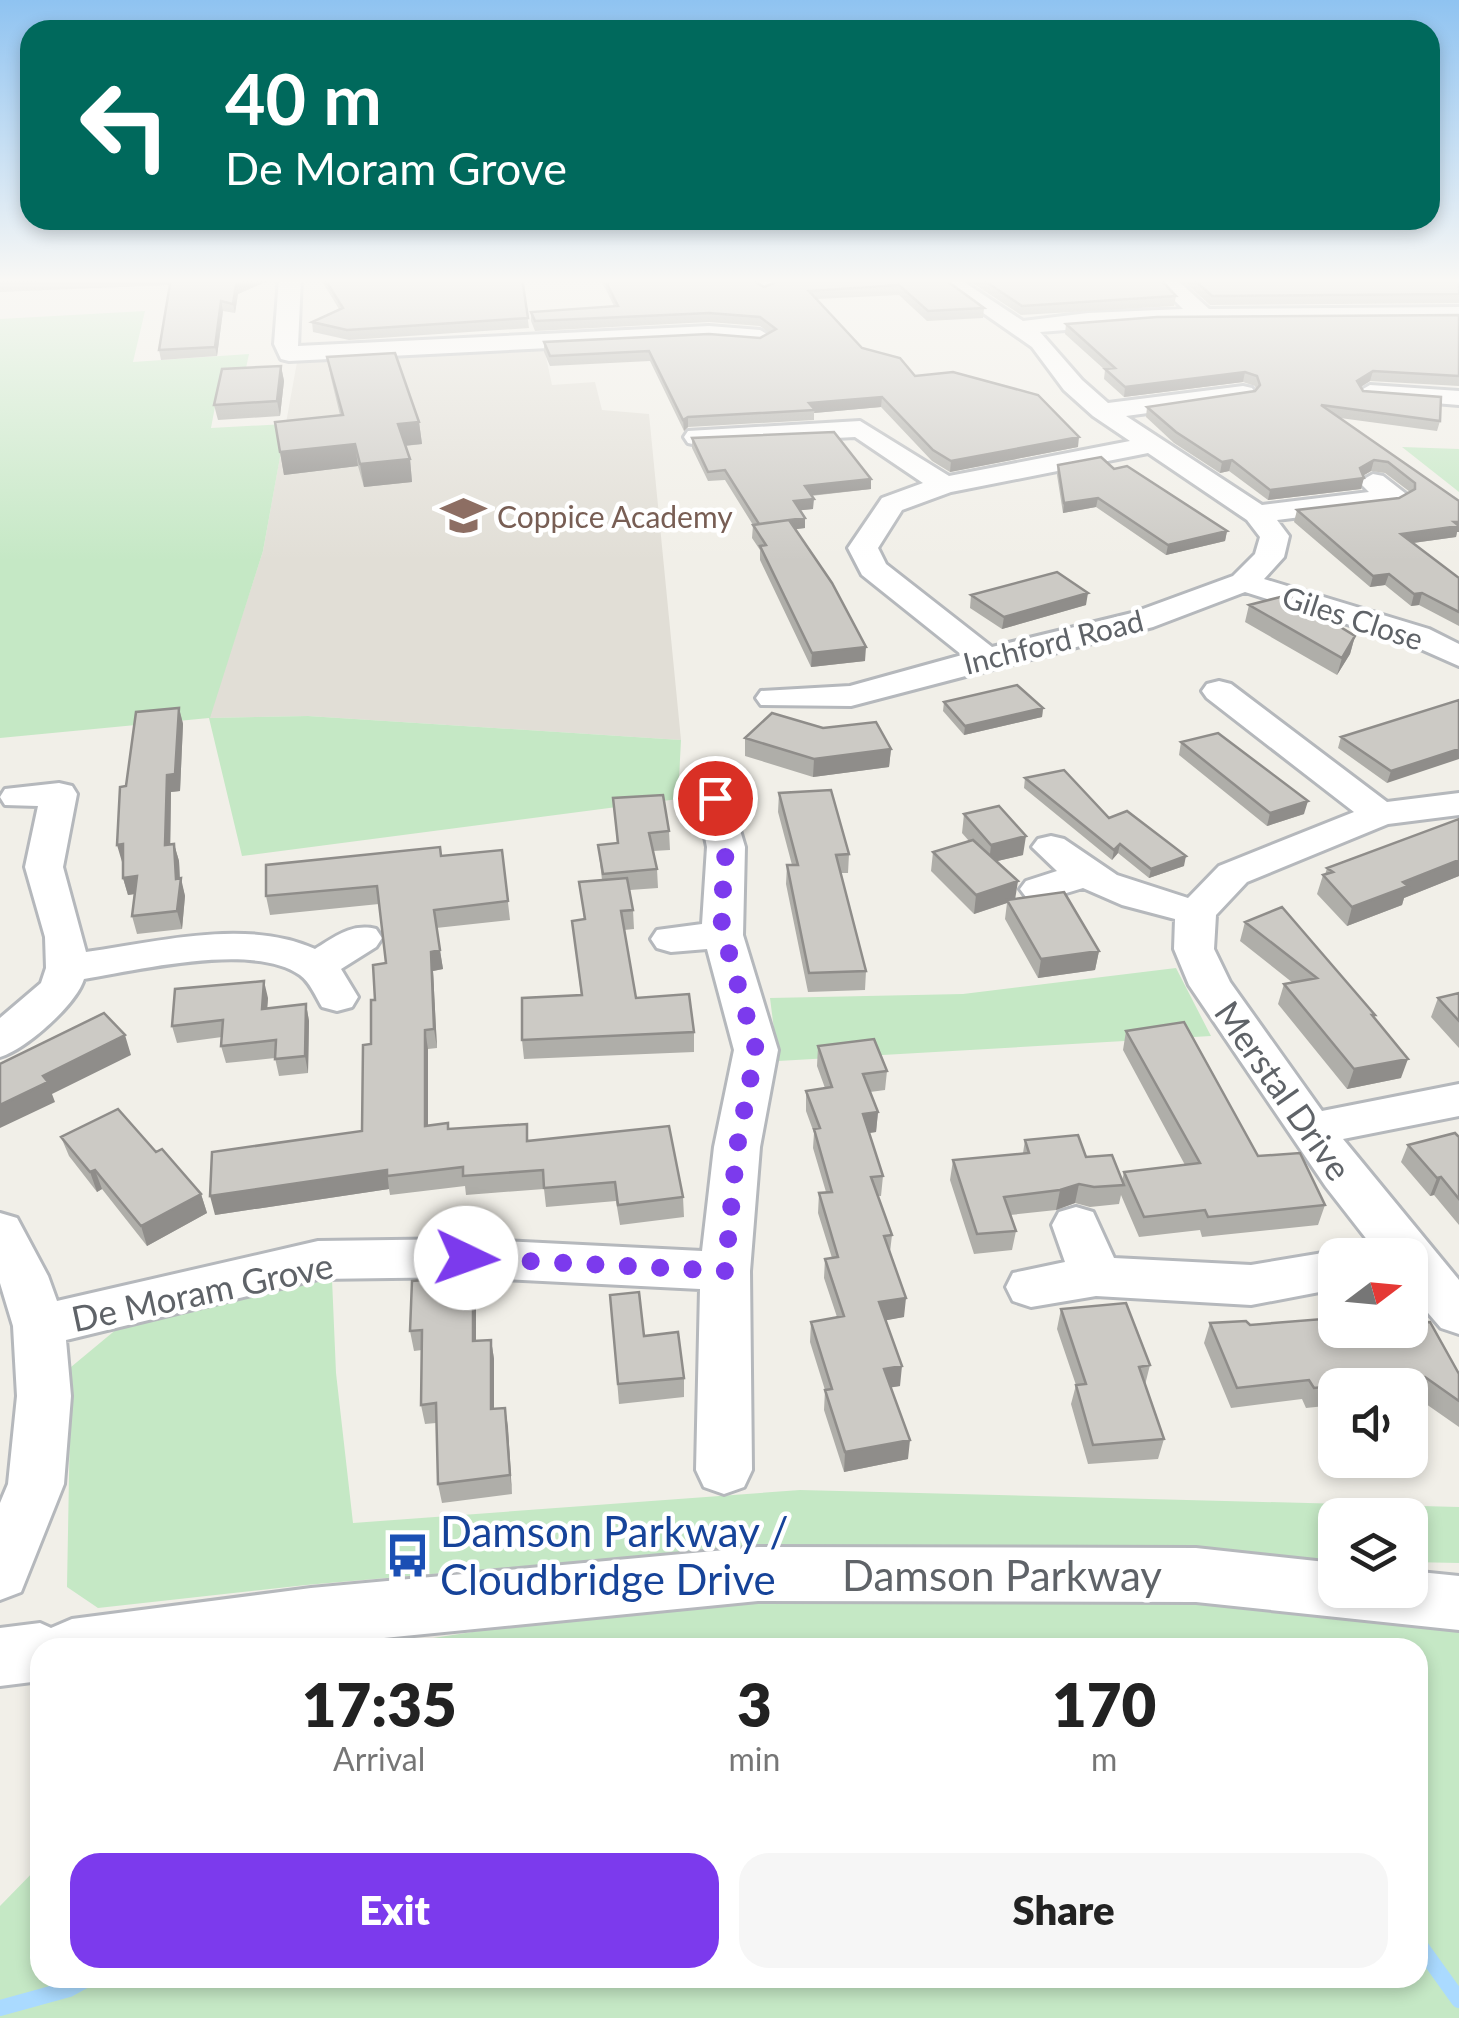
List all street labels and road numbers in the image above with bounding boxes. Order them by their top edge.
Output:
street label: Giles Close [1278,577,1428,657]
street label: Inchford Road [959,601,1147,681]
street label: Merstal Drive [1207,992,1361,1188]
street label: De Moram Grove [68,1243,336,1339]
street label: Damson Parkway [842,1550,1162,1600]

